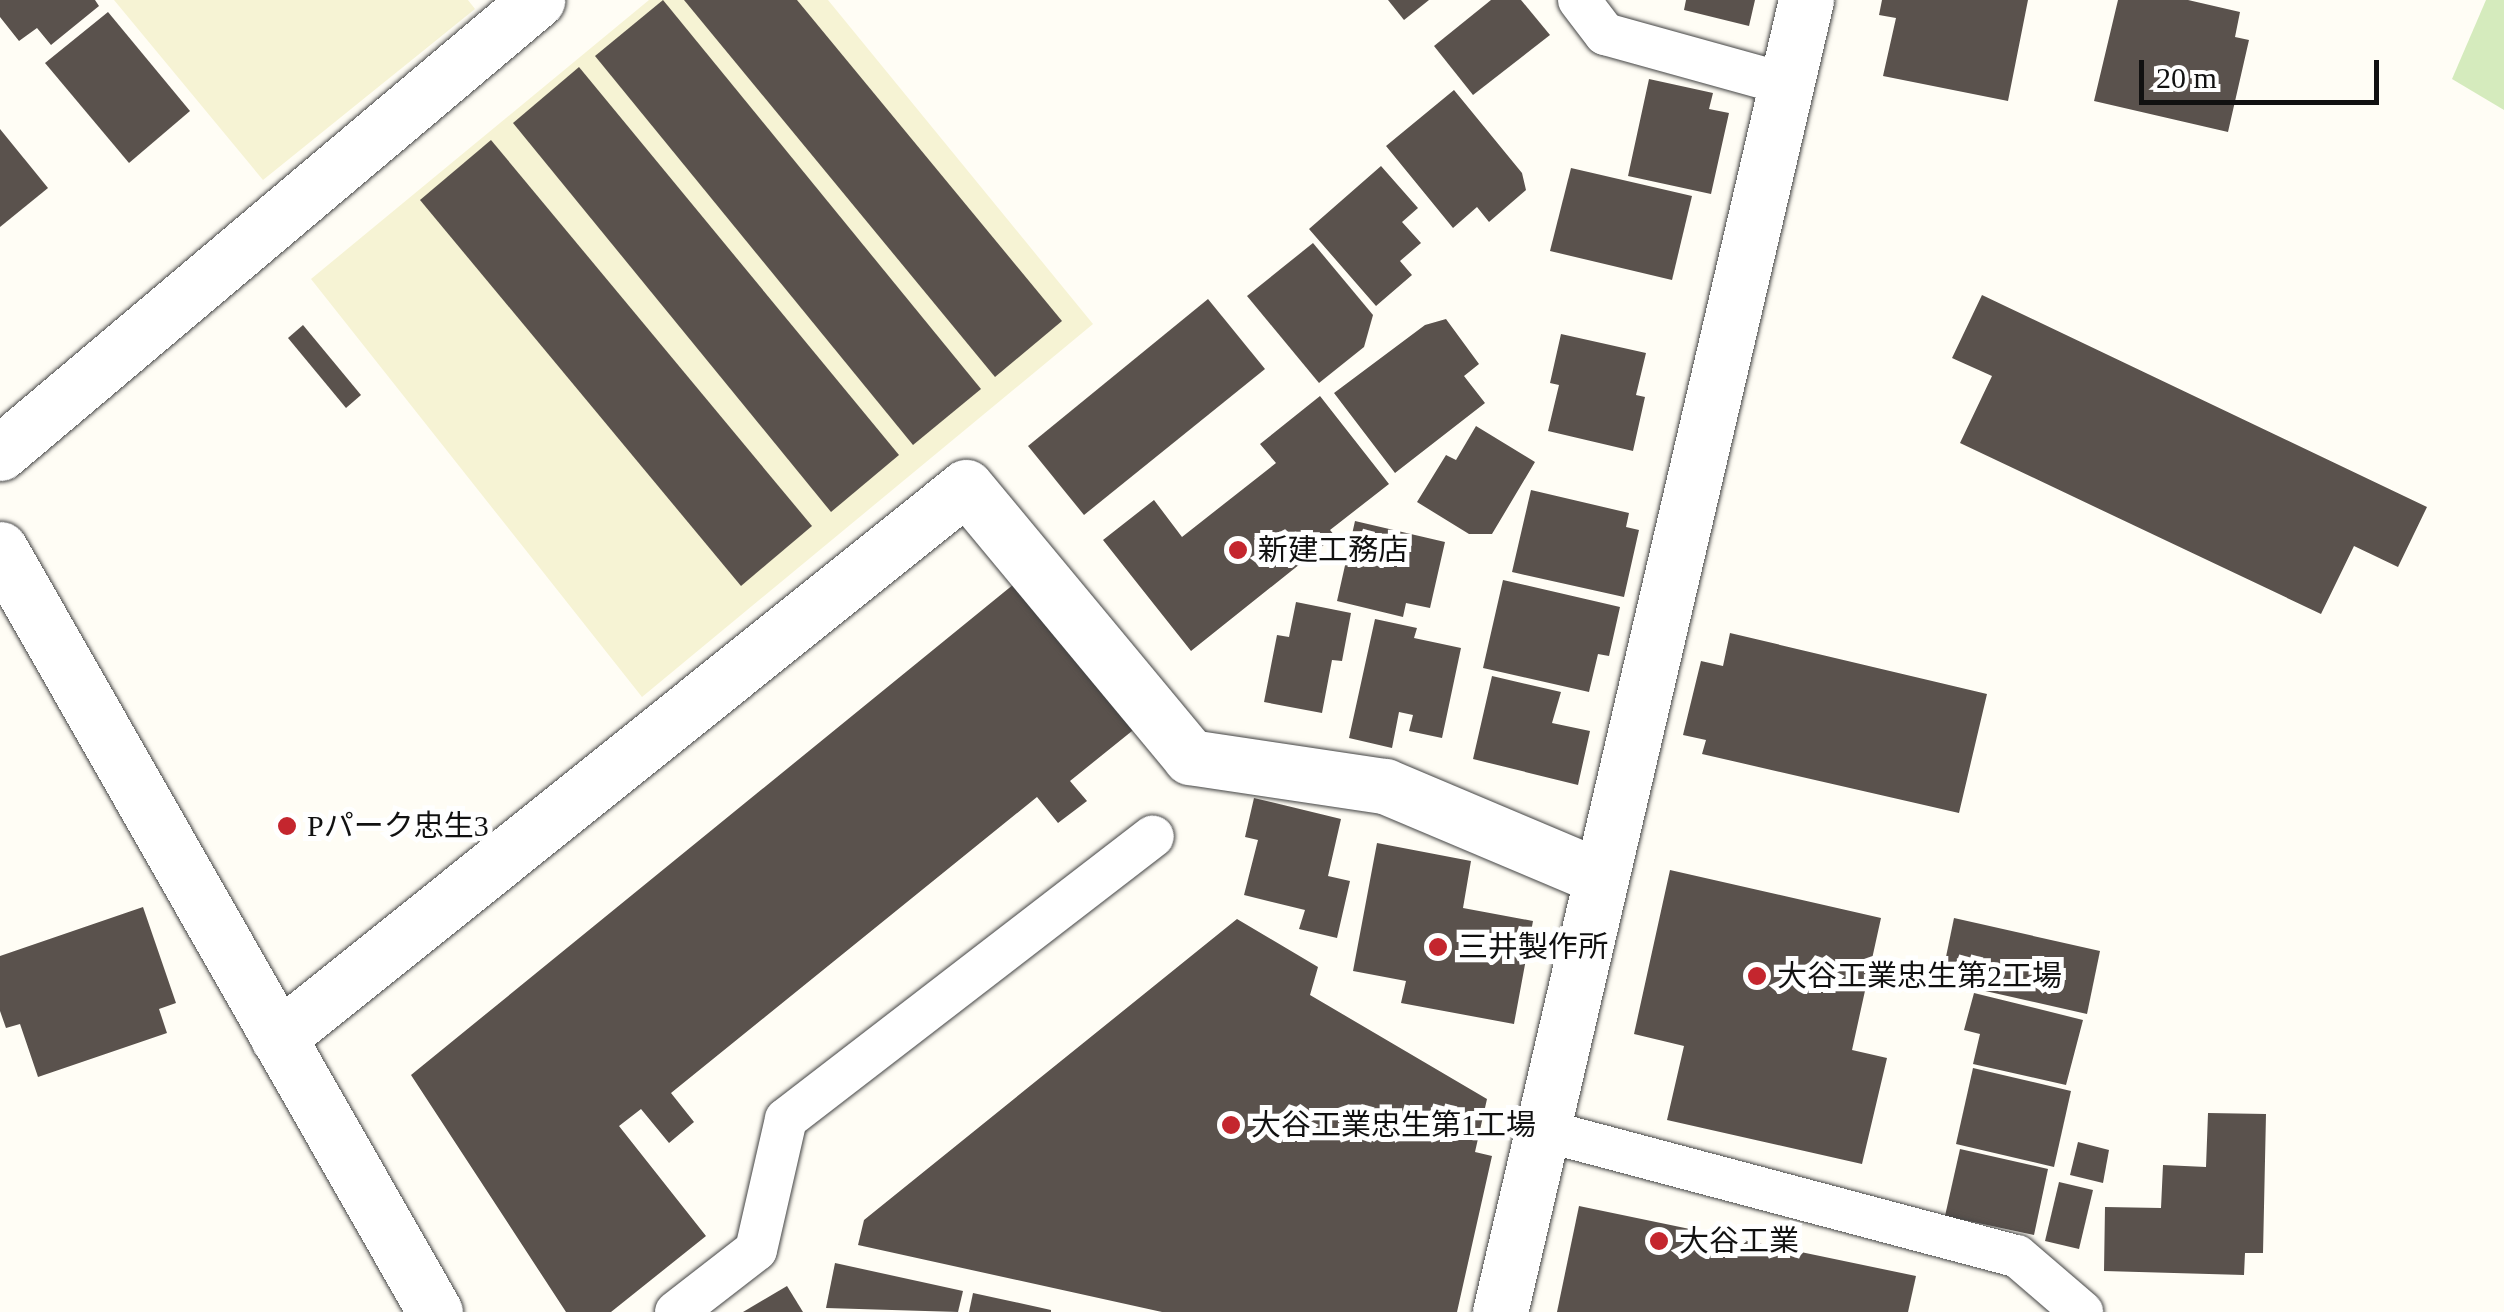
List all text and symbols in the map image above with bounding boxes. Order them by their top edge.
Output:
scale bar [2144,40,2384,102]
text: 20 m [2156,61,2217,94]
place label: 新建工務店 [1258,532,1408,568]
marker: 新建工務店 [1227,539,1249,561]
place label: Pパーク忠生3 [307,808,489,844]
marker: Pパーク忠生3 [276,815,298,837]
place label: 三井製作所 [1458,929,1608,965]
marker: 三井製作所 [1427,936,1449,958]
place label: 大谷工業忠生第2工場 [1777,958,2062,994]
marker: 大谷工業忠生第2工場 [1746,965,1768,987]
place label: 大谷工業忠生第1工場 [1251,1107,1536,1143]
marker: 大谷工業忠生第1工場 [1220,1114,1242,1136]
place label: 大谷工業 [1679,1223,1799,1259]
marker: 大谷工業 [1648,1230,1670,1252]

